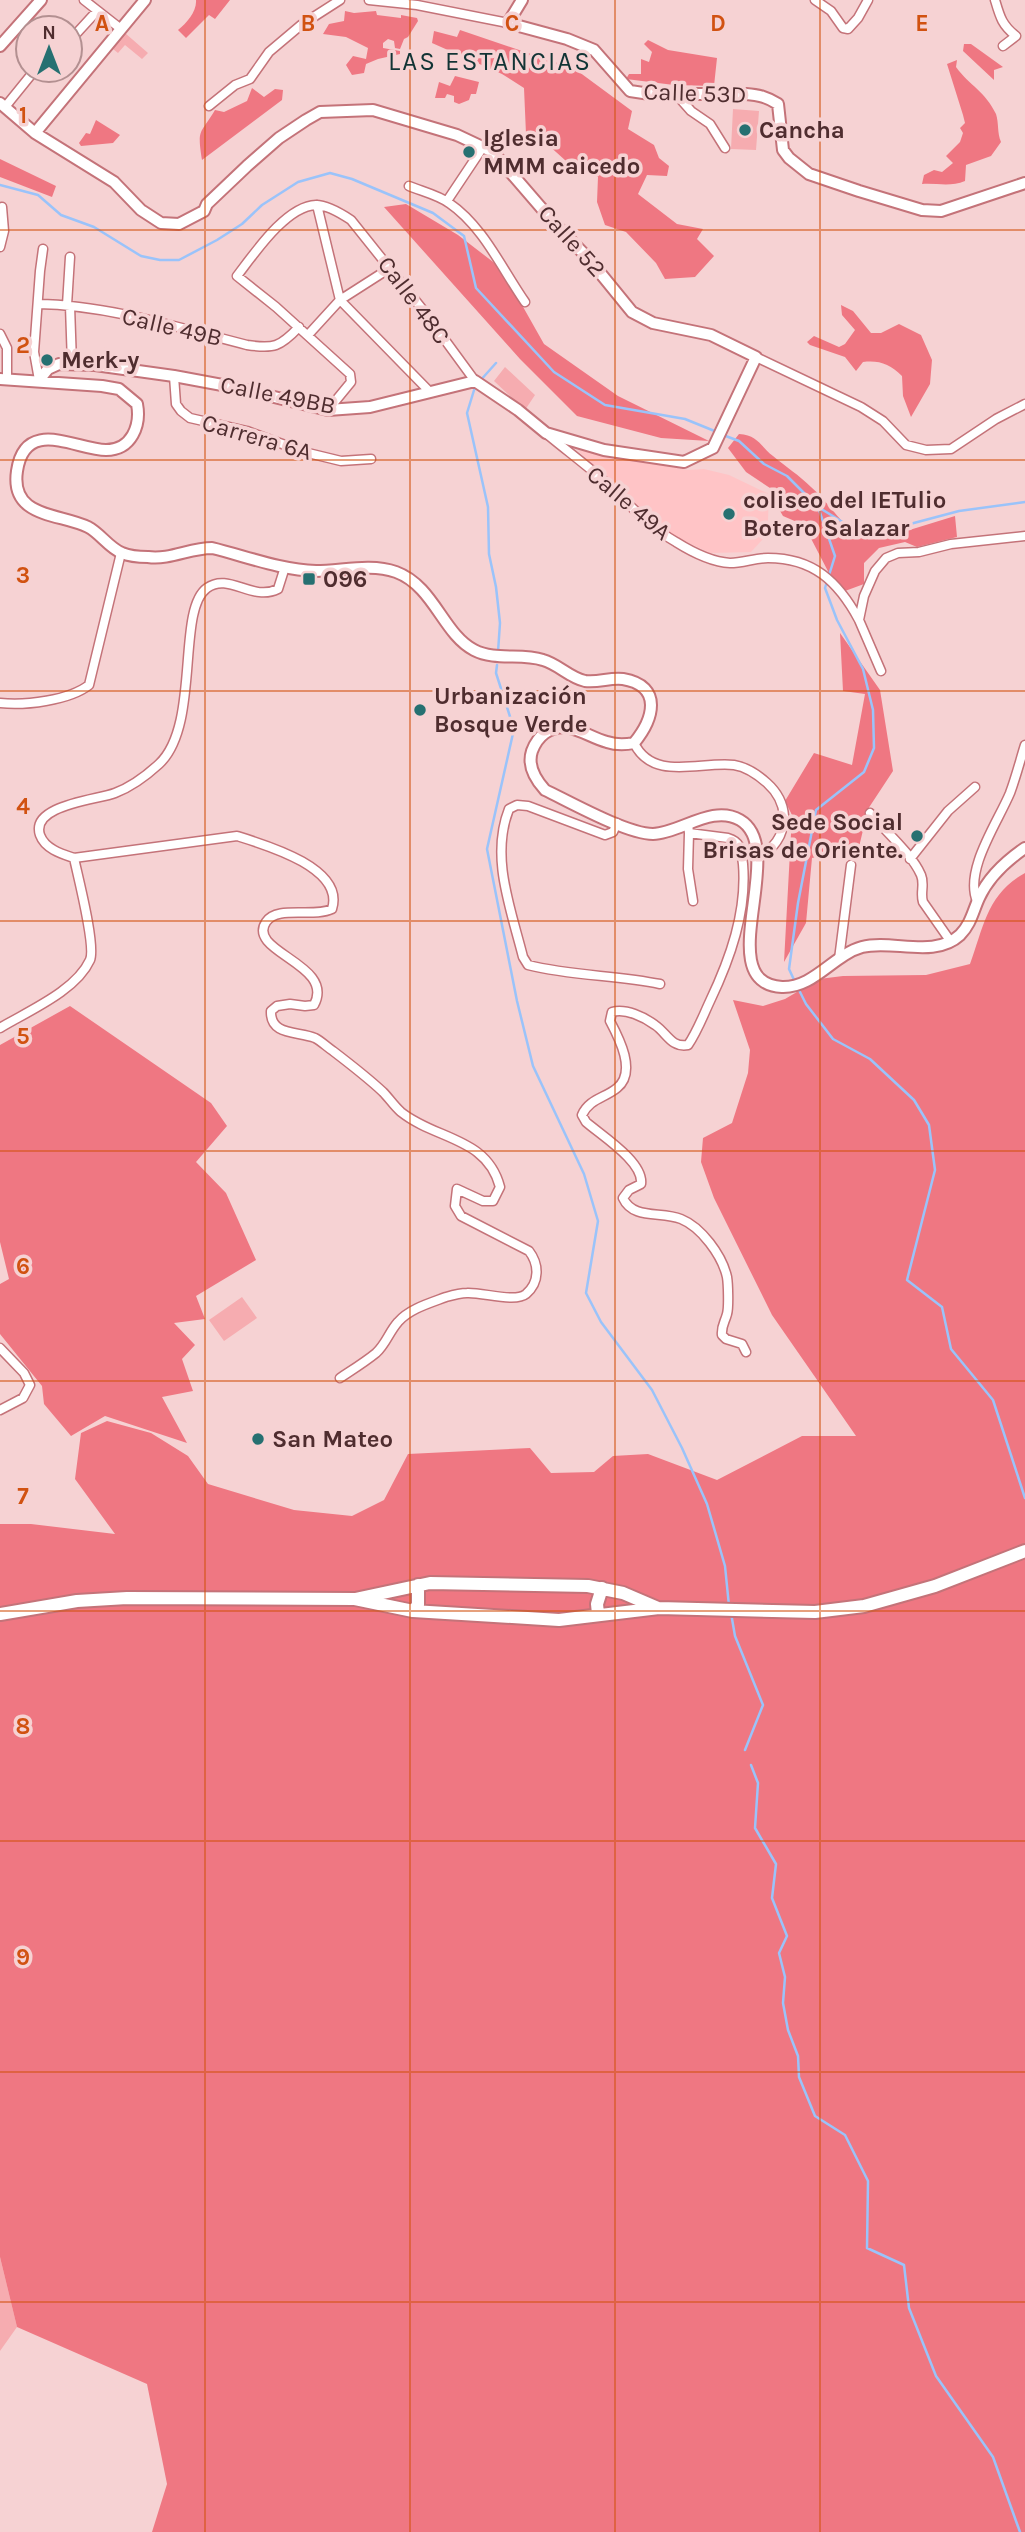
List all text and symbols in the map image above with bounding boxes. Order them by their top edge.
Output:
text: A [95,10,109,37]
text: B [301,10,315,37]
text: C [505,10,519,37]
text: D [710,10,726,37]
text: E [915,10,929,37]
north arrow [14,14,84,84]
text: N [42,22,56,44]
district label: LAS ESTANCIAS [388,46,592,77]
street label: Calle 53D [643,77,747,109]
text: 1 [19,102,27,129]
place label: Cancha [759,116,845,144]
marker: Cancha [737,122,753,138]
place label: Iglesia MMM caicedo [483,124,640,180]
marker: Iglesia MMM caicedo [461,144,477,160]
street label: Calle 52 [533,199,611,283]
street label: Calle 48C [372,251,456,349]
street label: Calle 49B [119,302,225,352]
text: 2 [16,332,30,359]
place label: Merk-y [61,346,139,374]
marker: Merk-y [39,352,55,368]
street label: Calle 49BB [218,370,338,420]
street label: Carrera 6A [199,408,315,466]
street label: Calle 49A [582,460,677,546]
place label: coliseo del IETulio Botero Salazar [743,486,946,542]
marker: coliseo del IETulio Botero Salazar [721,506,737,522]
text: 3 [16,562,30,589]
place label: 096 [323,565,367,593]
marker: 096 [301,571,317,587]
place label: Urbanización Bosque Verde [434,682,587,738]
marker: Urbanización Bosque Verde [412,702,428,718]
text: 4 [16,793,30,820]
place label: Sede Social Brisas de Oriente. [703,808,903,864]
marker: Sede Social Brisas de Oriente. [909,828,925,844]
text: 5 [16,1023,30,1050]
text: 6 [16,1253,30,1280]
place label: San Mateo [272,1425,393,1453]
marker: San Mateo [250,1431,266,1447]
text: 7 [17,1483,29,1510]
text: 8 [16,1713,30,1740]
text: 9 [16,1944,30,1971]

